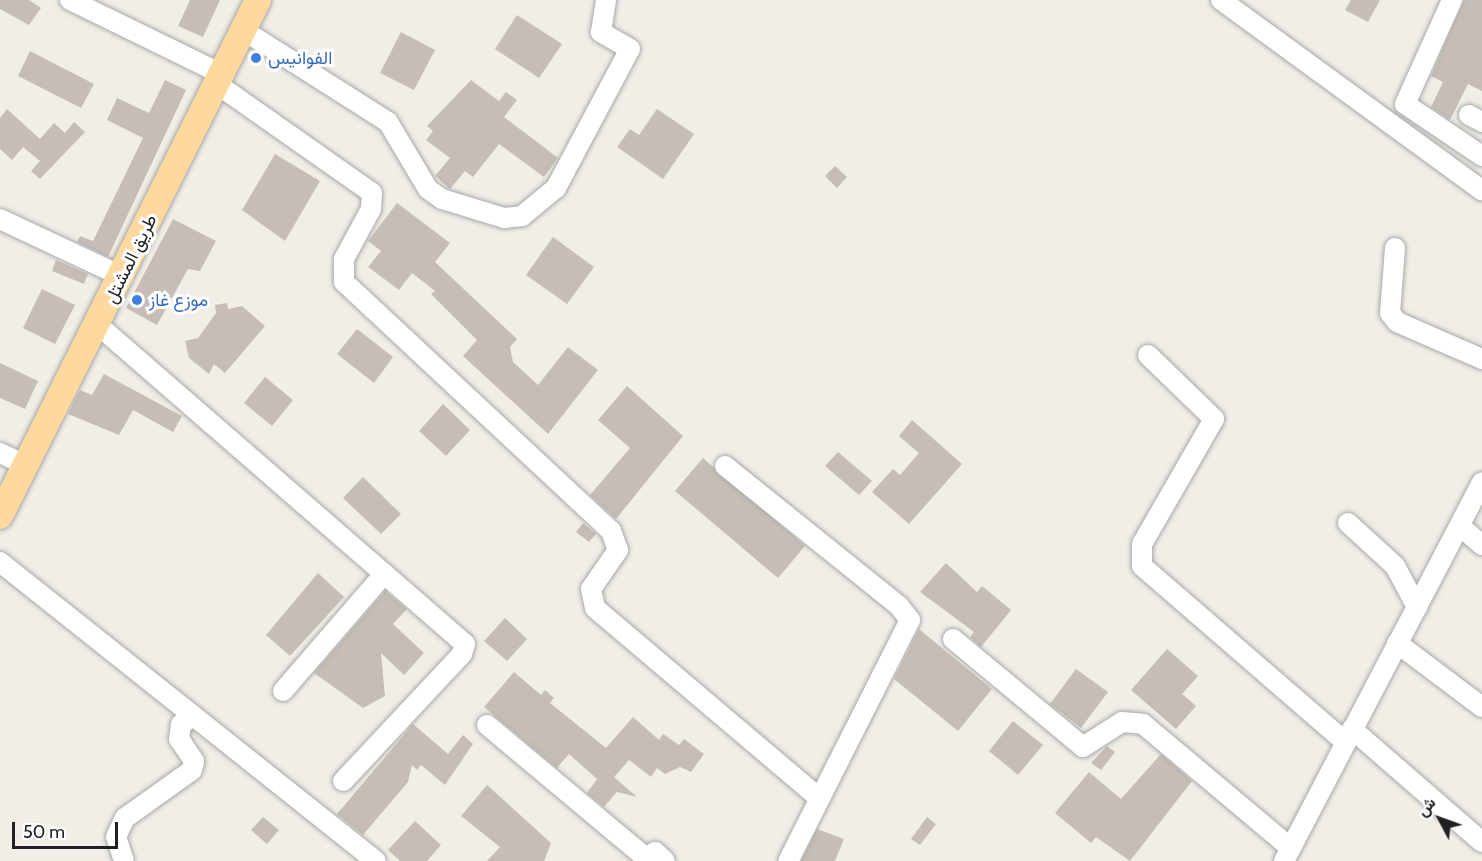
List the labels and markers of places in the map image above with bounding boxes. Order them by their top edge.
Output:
place label: الفوانيس [268,47,332,69]
marker: الفوانيس [249,51,263,65]
place label: موزع غاز [149,289,208,311]
marker: موزع غاز [130,293,144,307]

